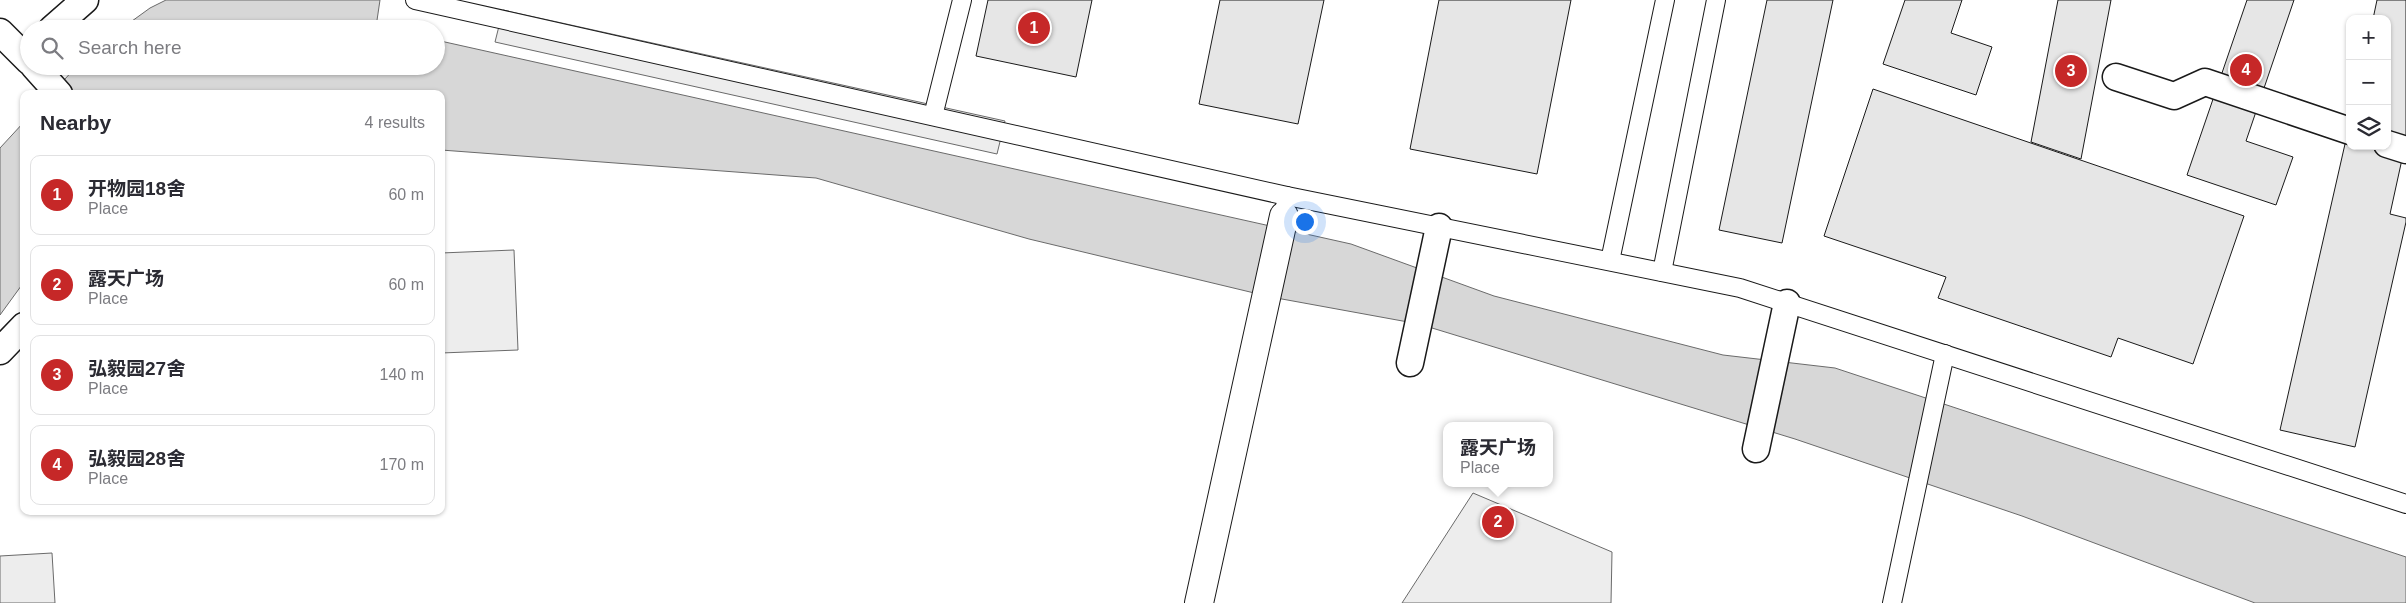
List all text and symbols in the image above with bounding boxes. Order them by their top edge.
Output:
pin: 1 [1018,9,1050,47]
map controls [2346,15,2391,150]
button: + [2346,15,2391,60]
search box [20,20,445,75]
icon: search [38,34,66,62]
text: Search here [78,37,182,58]
pin: 4 [2230,51,2262,89]
pin: 3 [2055,52,2087,90]
button: − [2346,60,2391,105]
button: layers [2346,105,2391,150]
text: Nearby [40,111,111,134]
text: 4 results [365,114,425,131]
text: 开物园18舍 [88,178,185,199]
text: 1 [53,186,61,203]
text: 60 m [388,186,424,203]
text: Place [88,200,128,217]
your location [1292,209,1318,235]
text: 露天广场 [88,268,164,289]
text: 2 [53,276,61,293]
text: 60 m [388,276,424,293]
text: Place [88,290,128,307]
text: 弘毅园27舍 [88,358,185,379]
text: 3 [53,366,61,383]
text: 140 m [380,366,424,383]
text: Place [88,380,128,397]
popup [1443,422,1553,487]
text: 露天广场 [1460,437,1536,458]
text: 弘毅园28舍 [88,448,185,469]
text: 4 [53,456,61,473]
text: 170 m [380,456,424,473]
text: Place [1460,459,1500,476]
text: Place [88,470,128,487]
pin: 2 [1482,503,1514,541]

